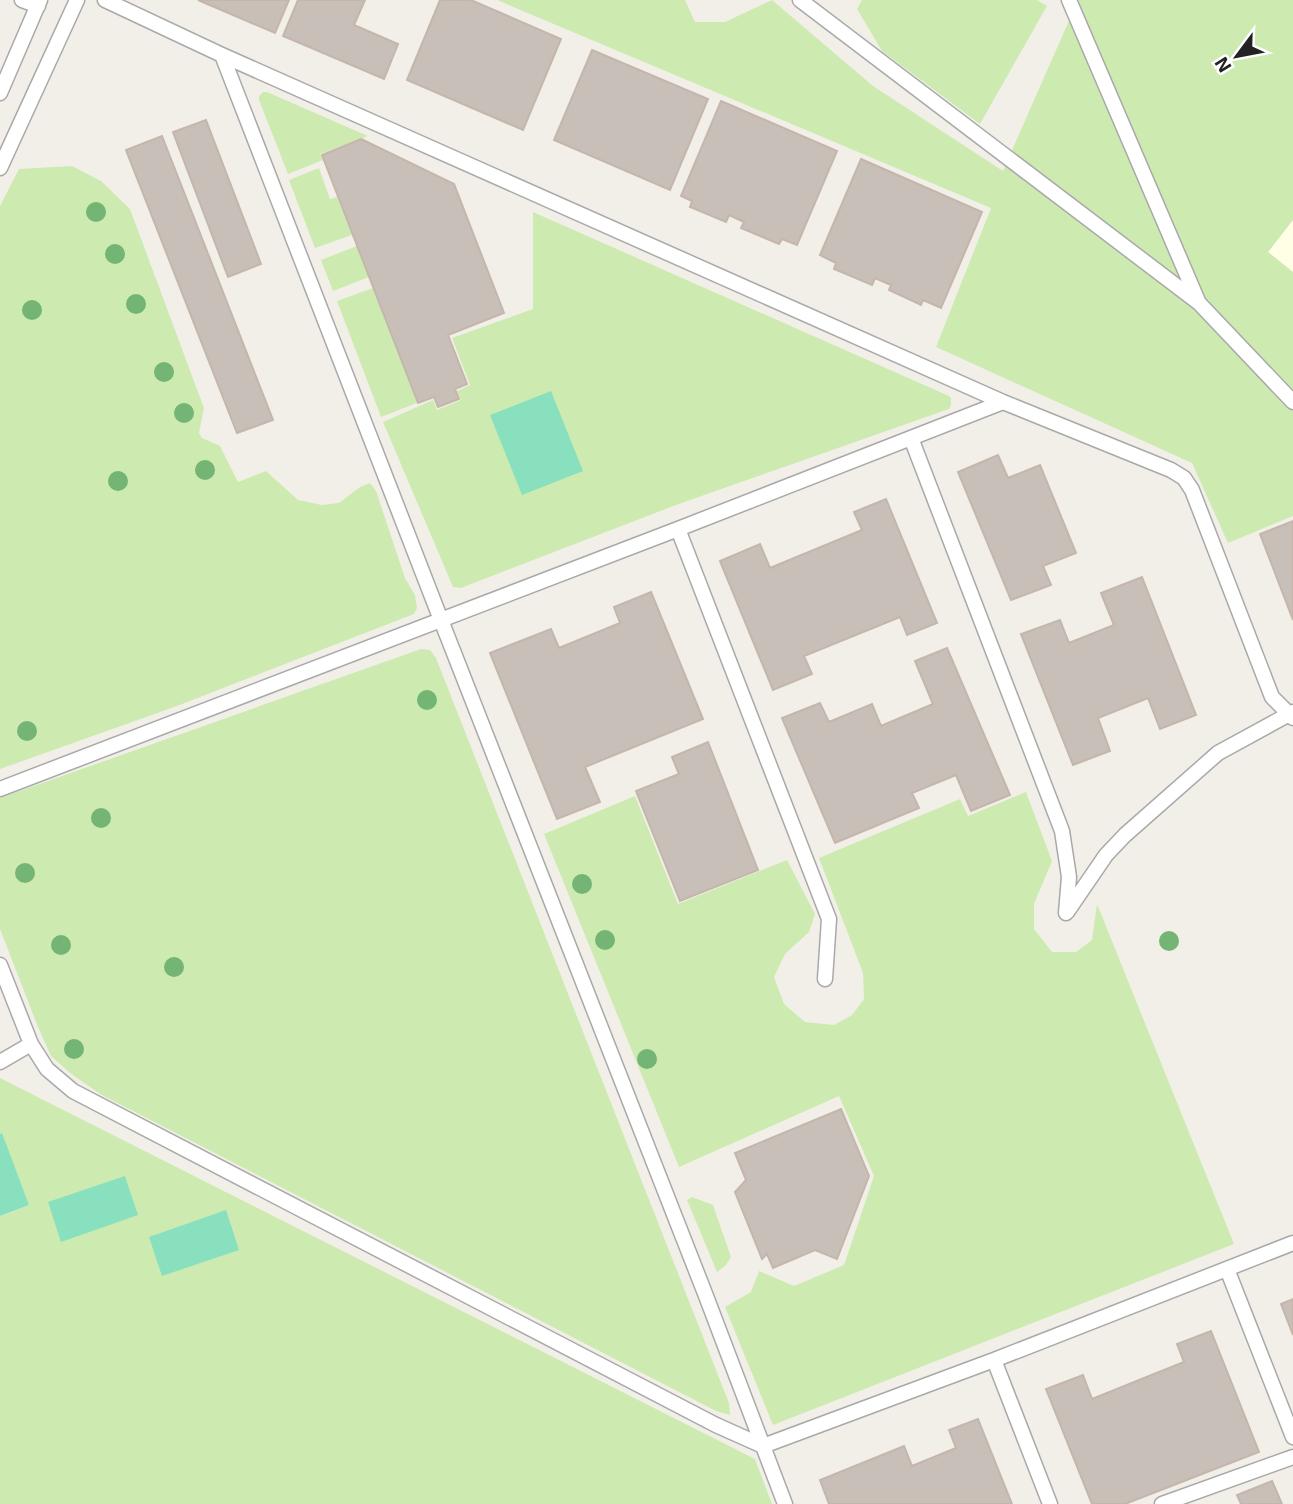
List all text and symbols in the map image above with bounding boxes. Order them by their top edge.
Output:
north arrow [1202,21,1272,91]
text: N [1209,53,1236,77]

